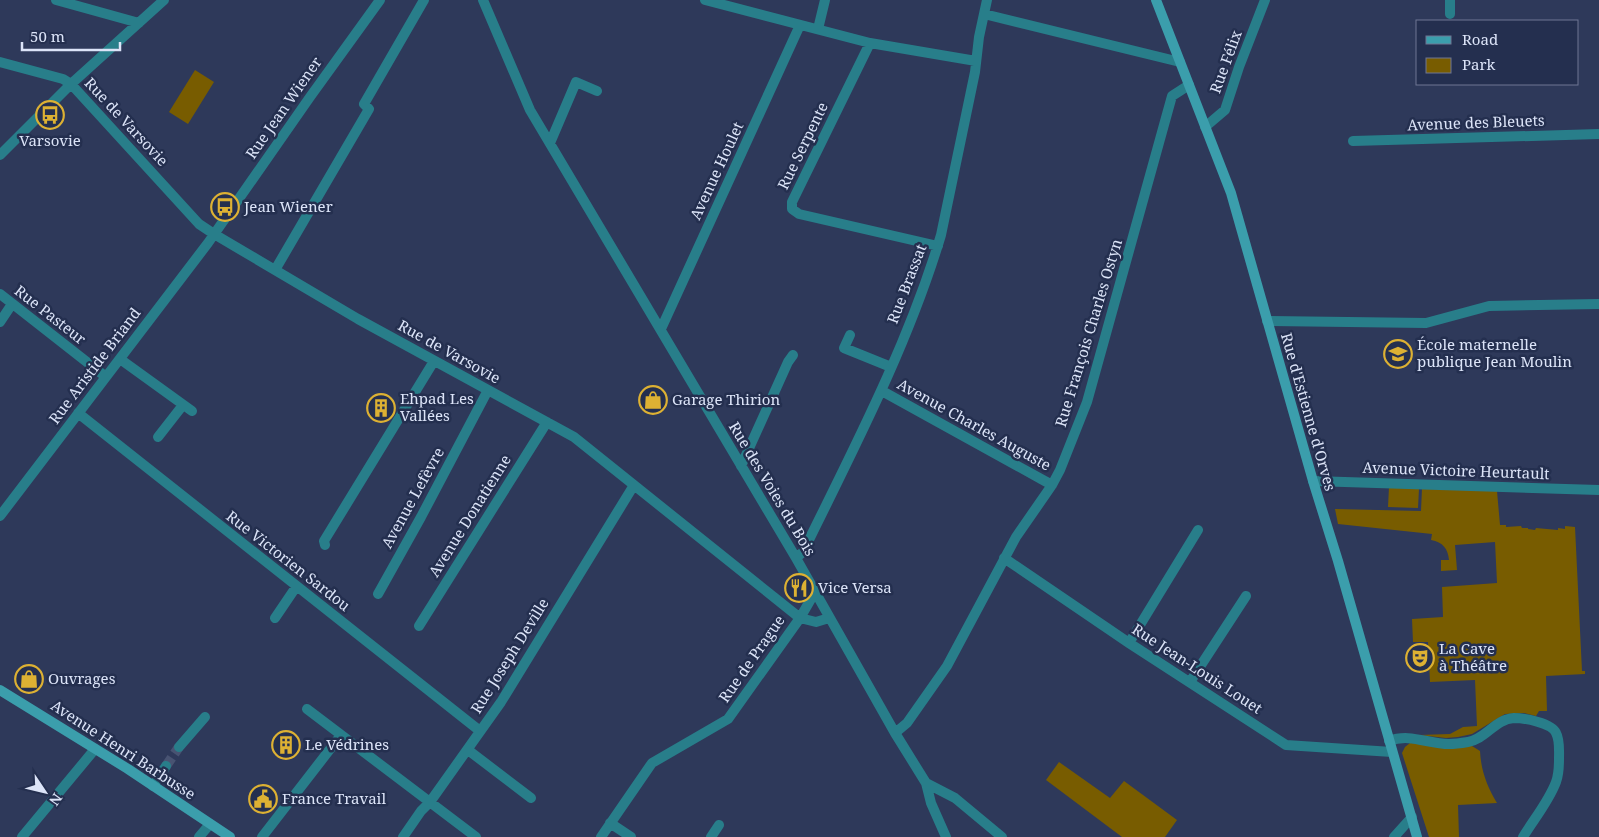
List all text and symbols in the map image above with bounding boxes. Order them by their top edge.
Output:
scale bar [22,20,120,52]
legend [1416,20,1579,85]
text: 50 m [30,26,65,46]
street label: Rue Félix [1204,27,1246,96]
text: Road [1462,29,1498,49]
street label: Rue Jean Wiener [241,53,326,162]
text: Park [1462,54,1496,74]
street label: Rue de Varsovie [81,73,173,170]
street label: Rue Serpente [772,99,832,193]
bus stop icon: Varsovie [35,100,65,130]
street label: Avenue des Bleuets [1407,110,1545,134]
street label: Avenue Houlet [685,119,747,223]
place label: Varsovie [19,130,81,150]
bus stop icon: Jean Wiener [210,192,240,222]
place label: Jean Wiener [243,196,333,216]
street label: Rue François Charles Ostyn [1050,236,1126,429]
street label: Rue Brassat [882,241,930,326]
street label: Rue Pasteur [11,280,90,348]
street label: Rue Aristide Briand [44,303,145,428]
street label: Rue de Varsovie [395,315,504,388]
street label: Rue d'Estienne d'Orves [1277,330,1341,493]
place label: École maternelle publique Jean Moulin [1417,334,1572,371]
school or university icon: École maternelle publique Jean Moulin [1383,339,1413,369]
street label: Avenue Charles Auguste [894,374,1055,475]
shop icon: Garage Thirion [638,385,668,415]
place label: Ehpad Les Vallées [400,388,474,425]
place label: Garage Thirion [672,389,780,409]
building icon: Ehpad Les Vallées [366,393,396,423]
street label: Rue des Voies du Bois [725,418,821,560]
street label: Avenue Lefèvre [376,444,448,551]
street label: Avenue Donatienne [423,451,515,580]
street label: Avenue Victoire Heurtault [1362,457,1550,483]
street label: Rue Victorien Sardou [223,506,355,615]
restaurant icon: Vice Versa [784,573,814,603]
place label: Vice Versa [818,577,892,597]
street label: Rue Joseph Deville [466,594,553,717]
street label: Rue de Prague [714,611,789,706]
street label: Rue Jean-Louis Louet [1129,619,1266,718]
place label: La Cave à Théâtre [1439,638,1507,675]
theatre icon: La Cave à Théâtre [1405,643,1435,673]
shop icon: Ouvrages [14,664,44,694]
place label: Ouvrages [48,668,116,688]
street label: Avenue Henri Barbusse [47,695,200,803]
building icon: Le Védrines [271,730,301,760]
place label: Le Védrines [305,734,389,754]
north arrow [20,767,70,817]
public building icon: France Travail [248,784,278,814]
place label: France Travail [282,788,386,808]
text: N [45,790,67,810]

